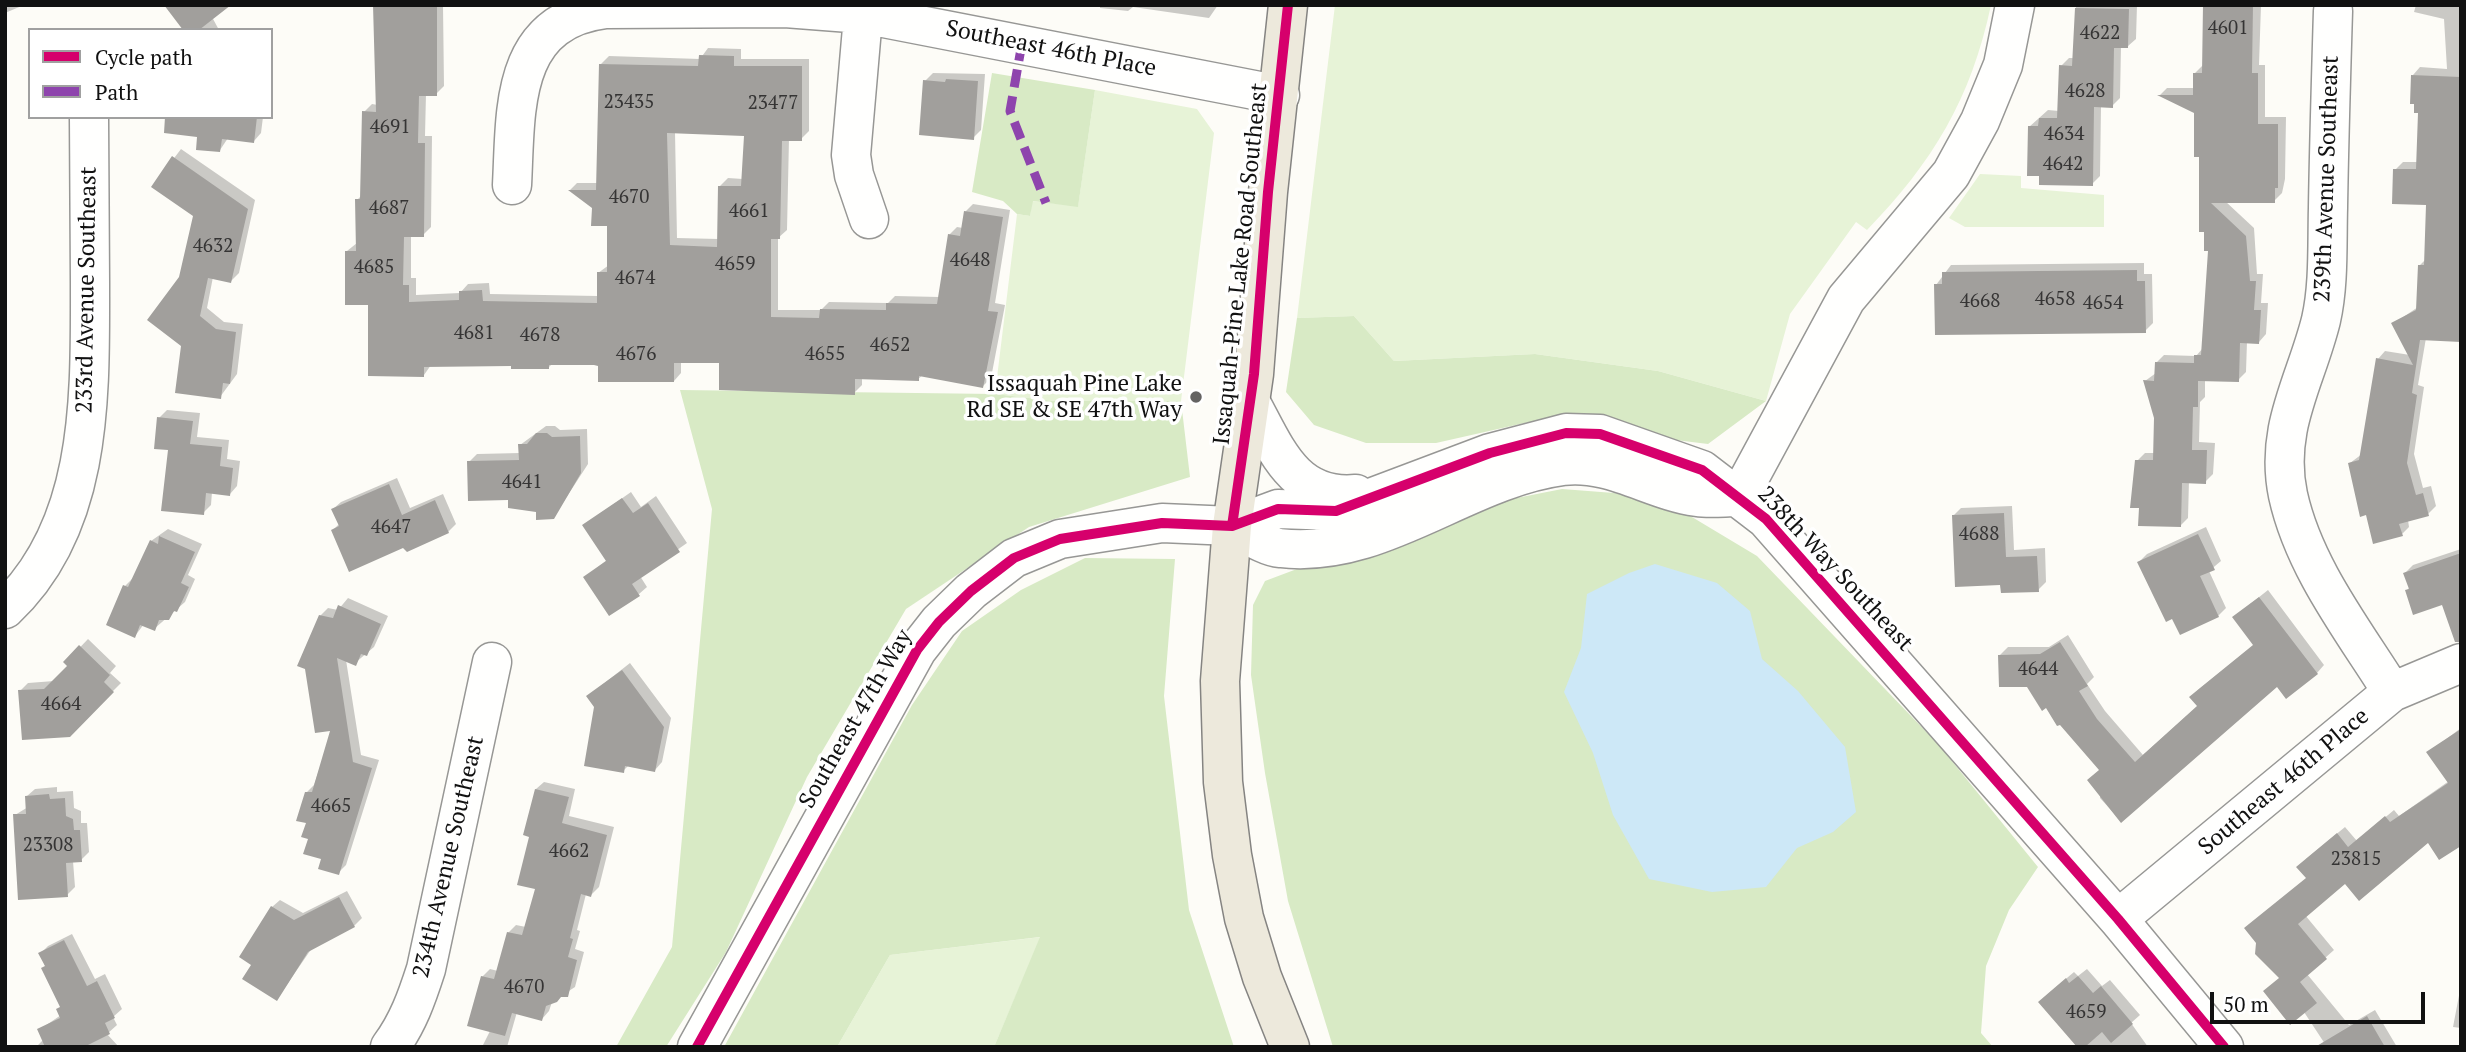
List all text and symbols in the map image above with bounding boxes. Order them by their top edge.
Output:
street label: Southeast 46th Place [943,15,1159,83]
house number: 4601 [2208,18,2248,40]
house number: 4622 [2080,23,2120,45]
legend [28,28,273,119]
text: Cycle path [95,43,193,71]
street label: 239th Avenue Southeast [2309,55,2345,303]
text: Path [95,78,138,106]
house number: 4628 [2065,81,2105,103]
street label: Issaquah-Pine Lake Road Southeast [1208,82,1274,446]
house number: 23435 [604,92,654,114]
house number: 23477 [748,93,798,115]
house number: 4691 [370,117,410,139]
house number: 4634 [2044,124,2084,146]
house number: 4642 [2043,154,2083,176]
street label: 233rd Avenue Southeast [71,166,103,414]
house number: 4670 [609,187,649,209]
house number: 4687 [369,198,409,220]
house number: 4661 [729,201,769,223]
house number: 4632 [193,236,233,258]
house number: 4648 [950,250,990,272]
house number: 4659 [715,254,755,276]
house number: 4685 [354,257,394,279]
house number: 4674 [615,268,655,290]
house number: 4658 [2035,289,2075,311]
house number: 4668 [1960,291,2000,313]
house number: 4654 [2083,293,2123,315]
house number: 4681 [454,323,494,345]
house number: 4678 [520,325,560,347]
house number: 4652 [870,335,910,357]
house number: 4676 [616,344,656,366]
house number: 4655 [805,344,845,366]
place label: Issaquah Pine Lake Rd SE & SE 47th Way [966,370,1182,424]
marker: Issaquah Pine Lake Rd SE & SE 47th Way [1188,389,1204,405]
house number: 4641 [502,472,542,494]
street label: 238th Way Southeast [1752,481,1918,657]
house number: 4647 [371,517,411,539]
house number: 4688 [1959,524,1999,546]
street label: Southeast 47th Way [794,625,918,813]
house number: 4644 [2018,659,2058,681]
house number: 4664 [41,694,81,716]
street label: Southeast 46th Place [2193,703,2375,861]
street label: 234th Avenue Southeast [408,733,490,981]
house number: 4665 [311,796,351,818]
house number: 23308 [23,835,73,857]
house number: 4662 [549,841,589,863]
house number: 23815 [2331,849,2381,871]
house number: 4670 [504,977,544,999]
scale bar [2214,978,2429,1022]
text: 50 m [2223,990,2269,1018]
house number: 4659 [2066,1002,2106,1024]

